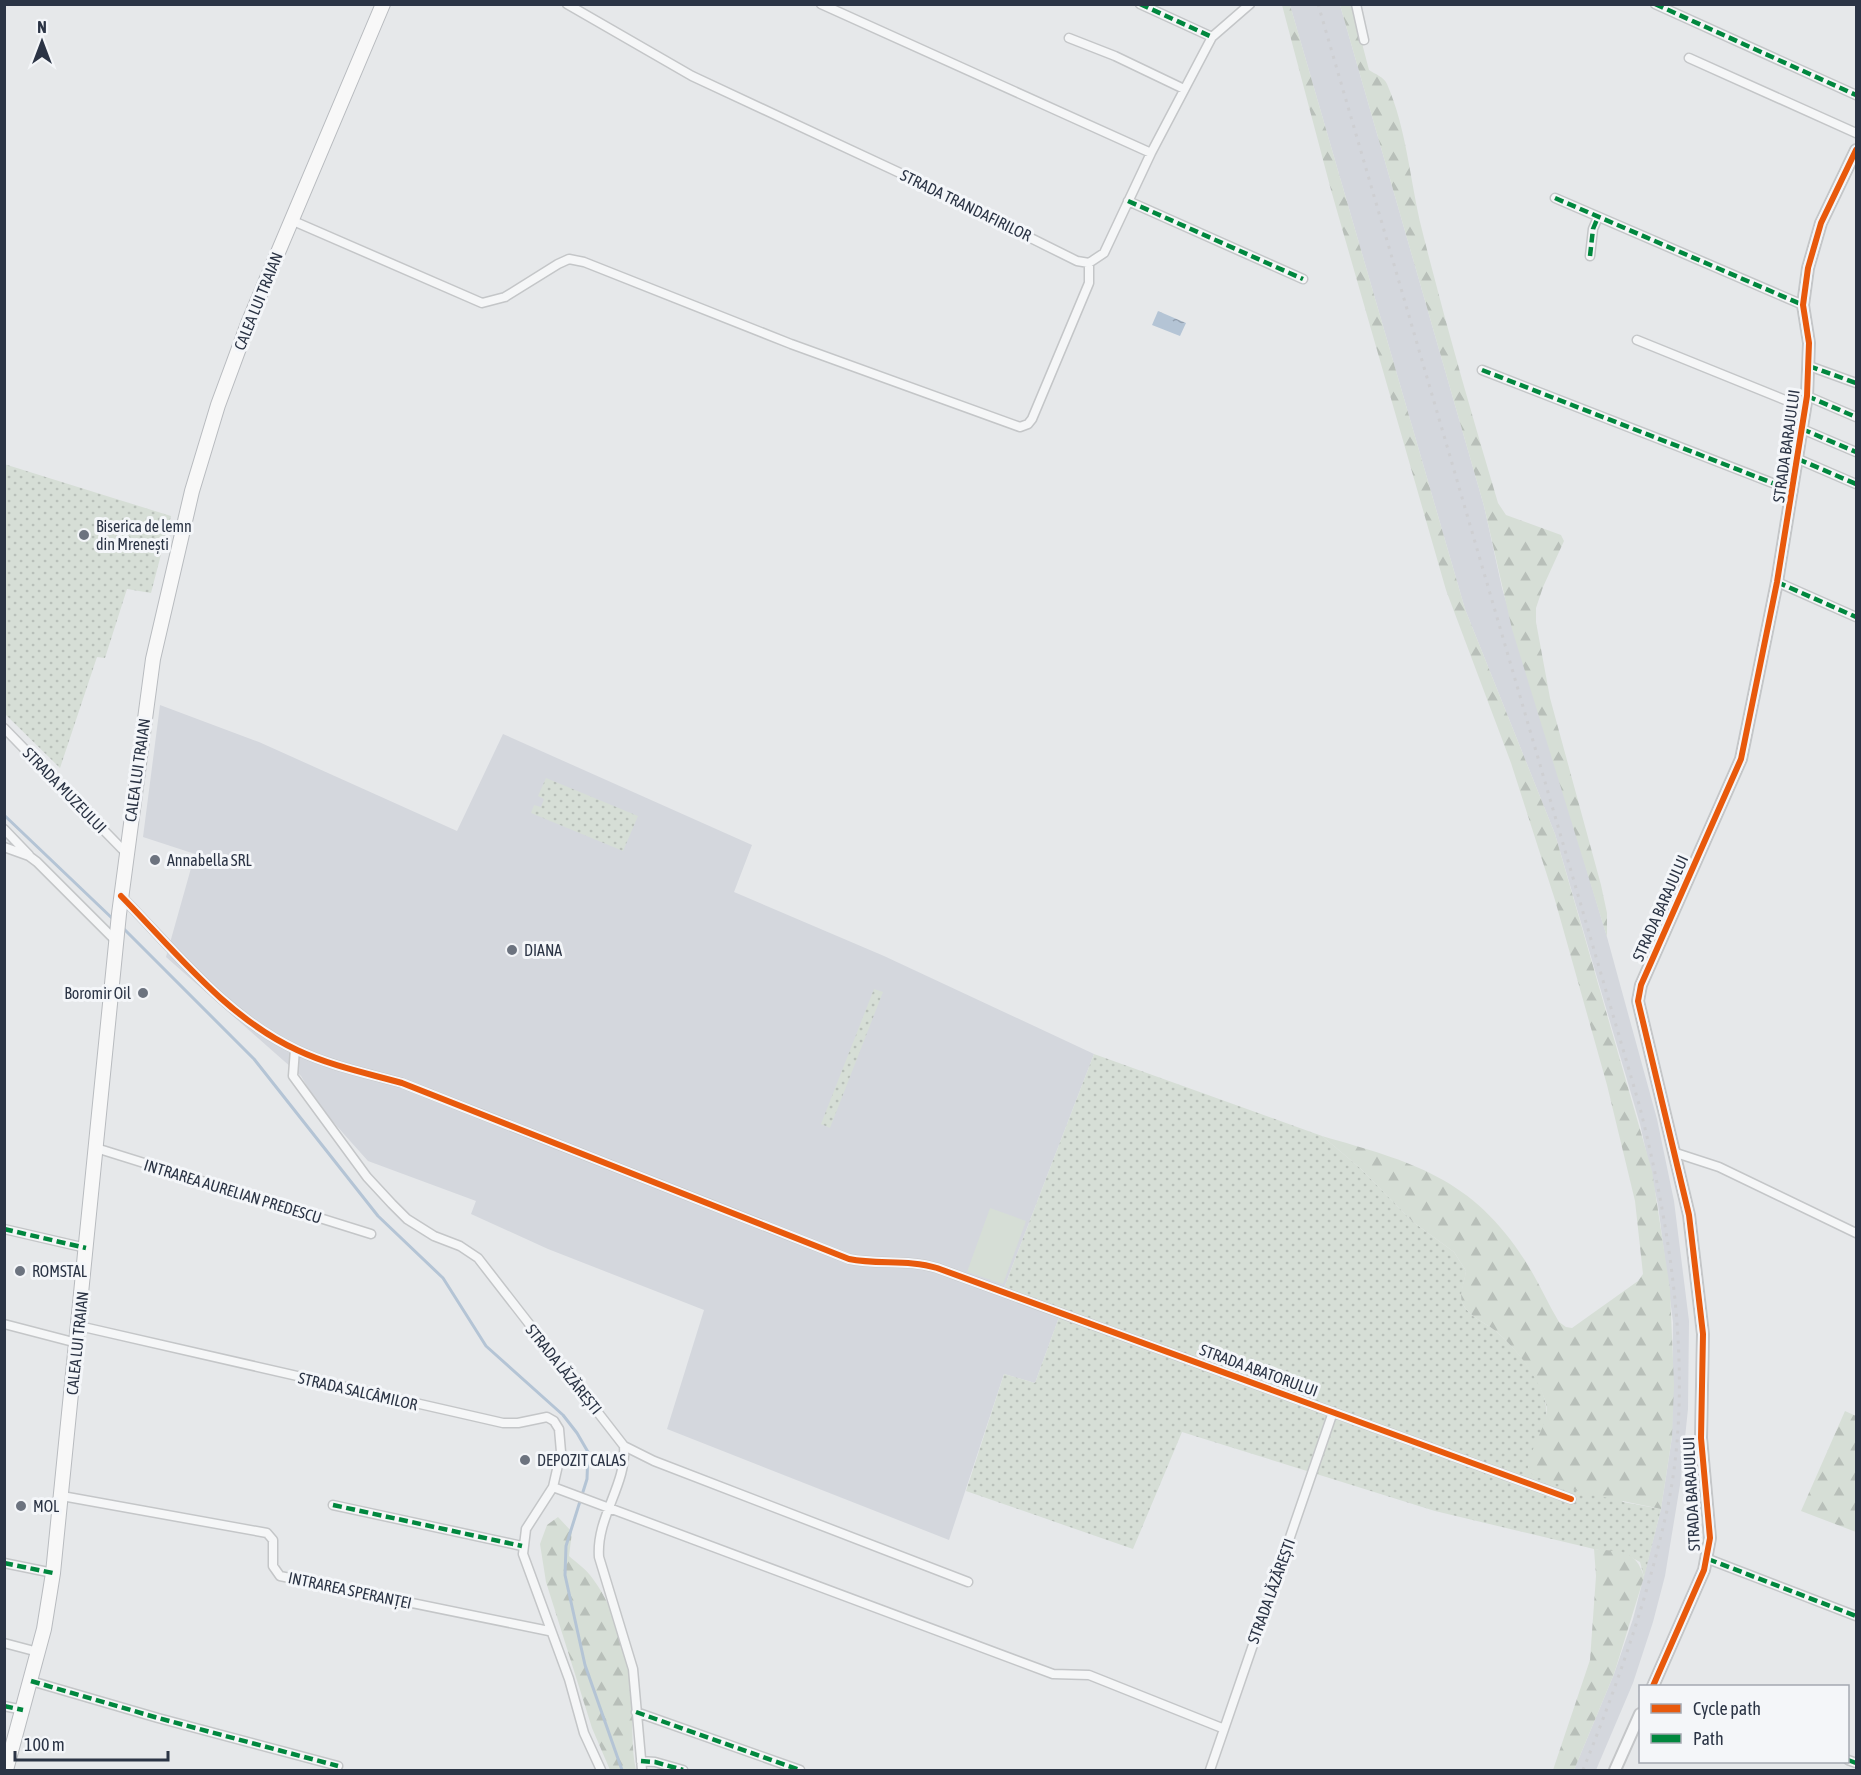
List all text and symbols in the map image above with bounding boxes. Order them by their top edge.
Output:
north arrow [12,12,72,72]
text: N [37,18,47,36]
street label: STRADA TRANDAFIRILOR [898,165,1034,245]
street label: CALEA LUI TRAIAN [230,249,286,353]
street label: STRADA BARAJULUI [1769,388,1803,504]
place label: Biserica de lemn din Mrenești [96,517,192,554]
marker: Biserica de lemn din Mrenești [77,528,91,542]
street label: CALEA LUI TRAIAN [121,717,153,823]
street label: STRADA MUZEULUI [20,743,110,837]
place label: Annabella SRL [167,851,252,869]
street label: STRADA BARAJULUI [1629,852,1691,964]
marker: Annabella SRL [148,853,162,867]
place label: DIANA [524,941,562,959]
marker: DIANA [505,943,519,957]
place label: Boromir Oil [64,984,132,1002]
marker: Boromir Oil [136,986,150,1000]
street label: INTRAREA AURELIAN PREDESCU [142,1155,324,1227]
place label: ROMSTAL [32,1262,88,1280]
marker: ROMSTAL [13,1264,27,1278]
street label: CALEA LUI TRAIAN [63,1290,91,1396]
street label: STRADA LĂZĂREȘTI [522,1320,606,1418]
street label: STRADA ABATORULUI [1197,1340,1321,1400]
street label: STRADA SALCÂMILOR [297,1368,419,1414]
street label: STRADA BARAJULUI [1679,1437,1703,1551]
place label: DEPOZIT CALAS [537,1451,626,1469]
marker: DEPOZIT CALAS [518,1453,532,1467]
place label: MOL [33,1497,60,1515]
marker: MOL [14,1499,28,1513]
street label: STRADA LĂZĂREȘTI [1244,1536,1299,1646]
street label: INTRAREA SPERANȚEI [286,1568,413,1613]
legend [1639,1685,1849,1763]
text: Cycle path [1693,1698,1761,1719]
scale bar [15,1724,168,1762]
text: Path [1693,1728,1724,1749]
text: 100 m [24,1734,65,1755]

